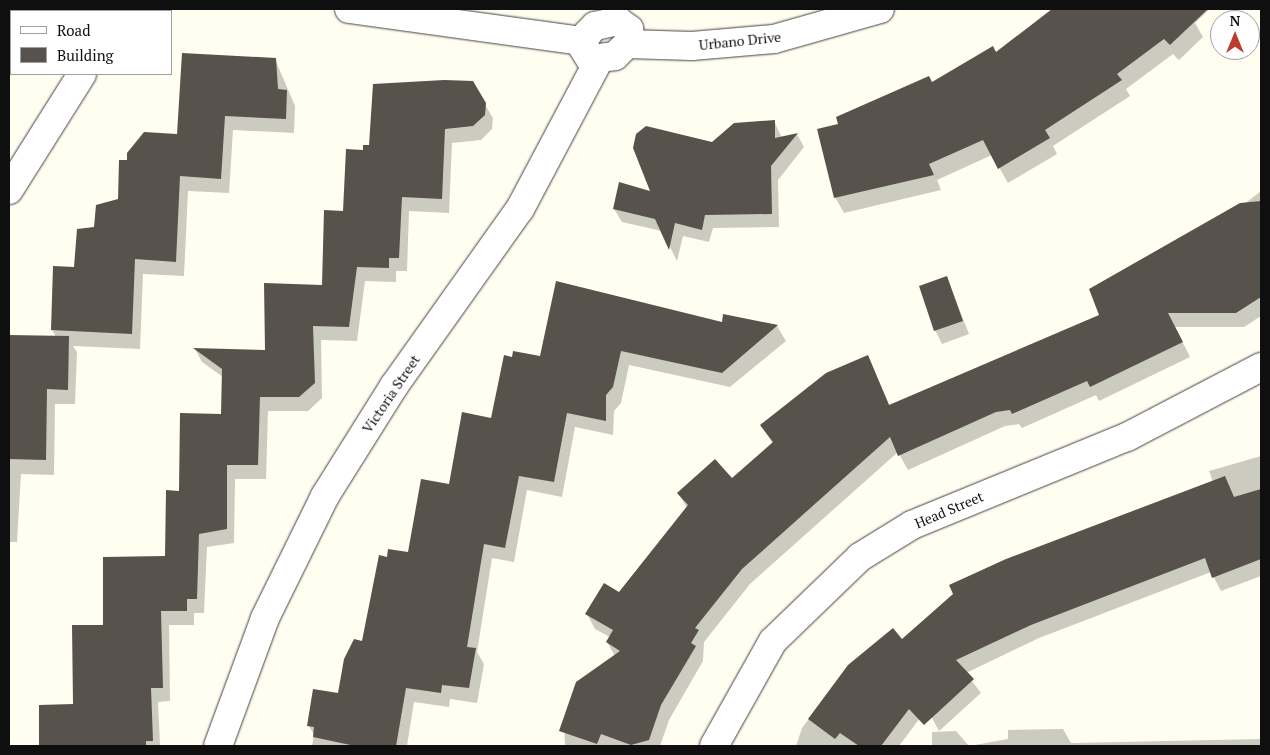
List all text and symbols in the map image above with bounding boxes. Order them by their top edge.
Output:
legend [10,10,172,75]
north arrow [1210,10,1260,60]
text: N [1230,11,1240,30]
text: Road [57,20,90,40]
street label: Urbano Drive [698,28,782,54]
text: Building [57,45,114,65]
street label: Victoria Street [359,352,423,436]
street label: Head Street [912,488,986,532]

